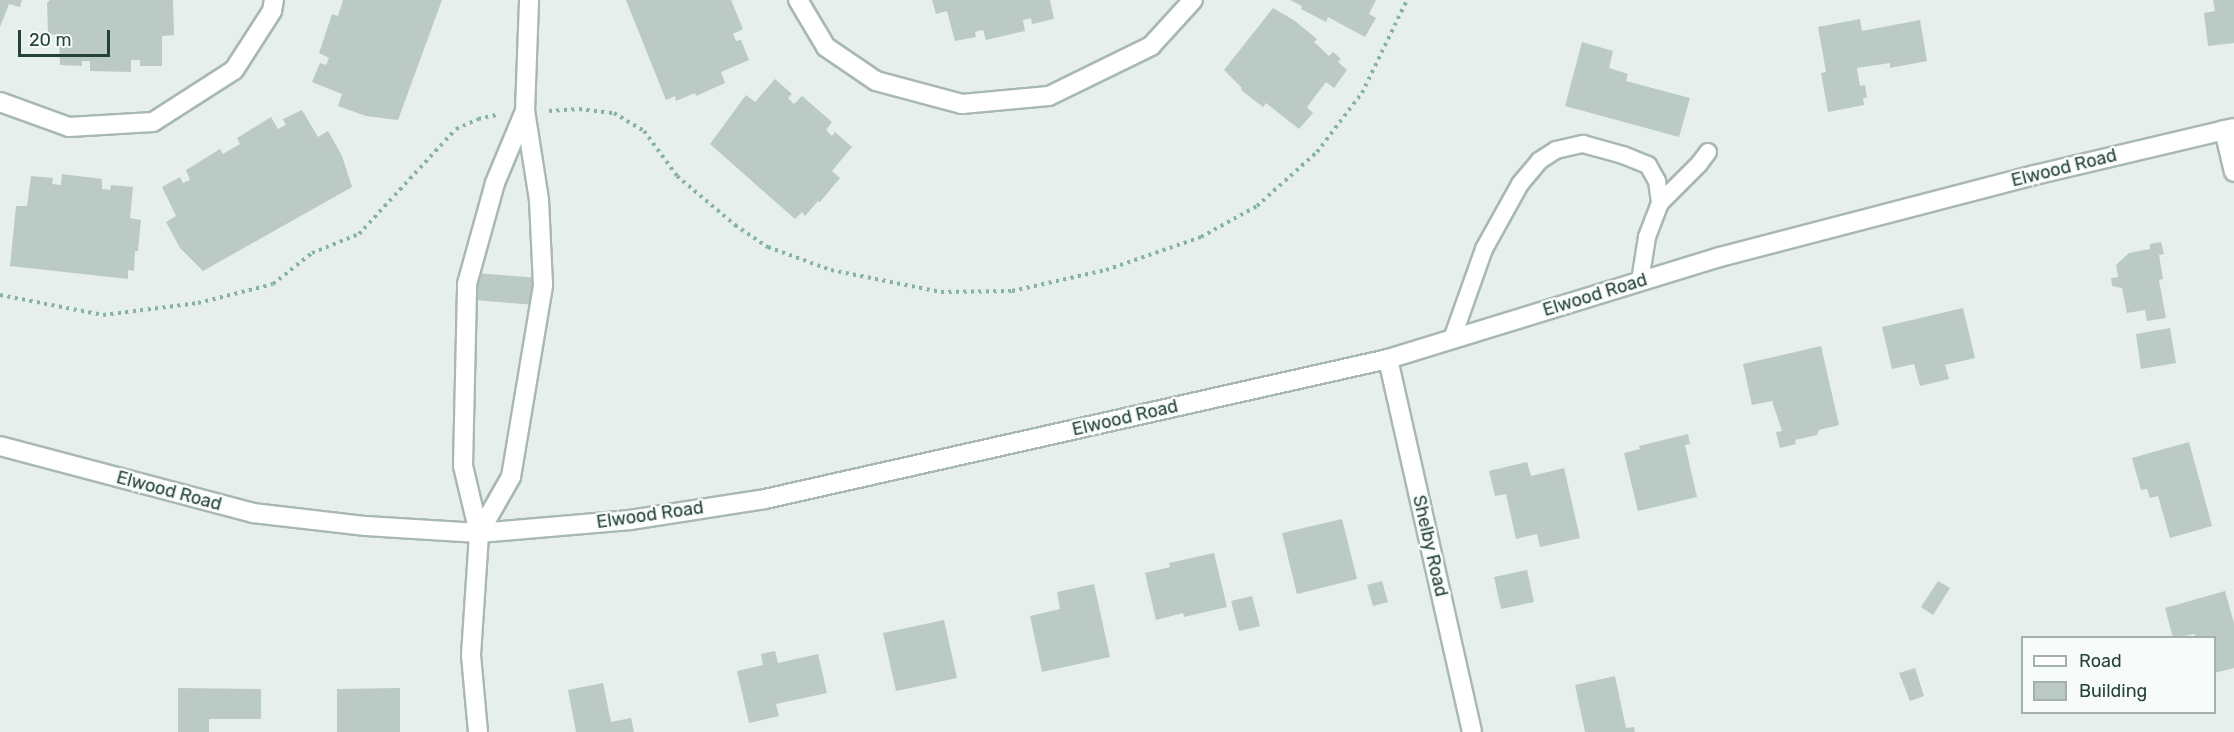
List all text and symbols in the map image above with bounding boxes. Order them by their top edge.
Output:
scale bar [21,18,112,56]
text: 20 m [29,29,71,51]
street label: Elwood Road [2009,144,2119,192]
street label: Elwood Road [1540,269,1650,321]
street label: Elwood Road [1070,395,1180,441]
street label: Elwood Road [114,467,224,515]
street label: Shelby Road [1408,493,1452,599]
street label: Elwood Road [595,497,705,533]
legend [2021,636,2216,714]
text: Road [2079,650,2122,672]
text: Building [2079,680,2147,702]

